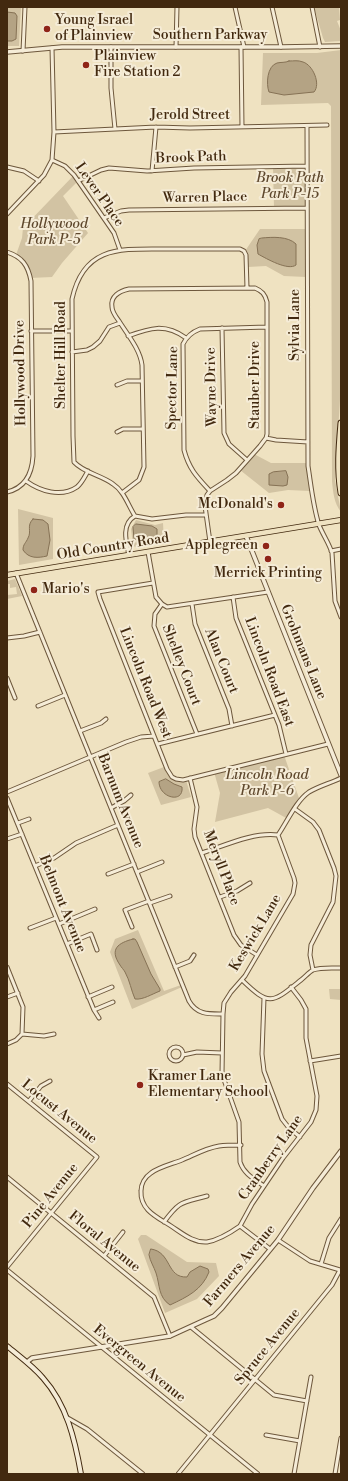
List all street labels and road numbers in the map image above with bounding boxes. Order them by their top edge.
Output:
street label: Southern Parkway [153,28,267,44]
street label: Jerold Street [150,108,230,124]
street label: Brook Path [155,148,227,168]
street label: Lever Place [71,160,127,230]
street label: Warren Place [163,189,247,207]
street label: Sylvia Lane [288,289,304,361]
street label: Shelter Hill Road [54,301,70,409]
street label: Hollywood Drive [12,320,30,426]
street label: Stauber Drive [248,341,264,429]
street label: Spector Lane [164,346,182,430]
street label: Wayne Drive [203,347,221,427]
street label: Old Country Road [56,530,170,564]
street label: Grohmans Lane [276,602,330,702]
street label: Lincoln Road East [240,615,298,729]
street label: Shelley Court [158,622,204,708]
street label: Lincoln Road West [115,625,175,741]
street label: Alan Court [200,626,242,696]
street label: Barnum Avenue [93,751,147,851]
street label: Meryll Place [199,828,243,908]
street label: Belmont Avenue [35,853,89,955]
street label: Keswick Lane [226,891,286,975]
street label: Locust Avenue [18,1076,100,1148]
street label: Cranberry Lane [235,1112,307,1204]
street label: Pine Avenue [20,1160,82,1232]
street label: Floral Avenue [65,1208,143,1276]
street label: Farmers Avenue [201,1221,279,1311]
street label: Spruce Avenue [232,1305,304,1389]
street label: Evergreen Avenue [89,1322,189,1406]

